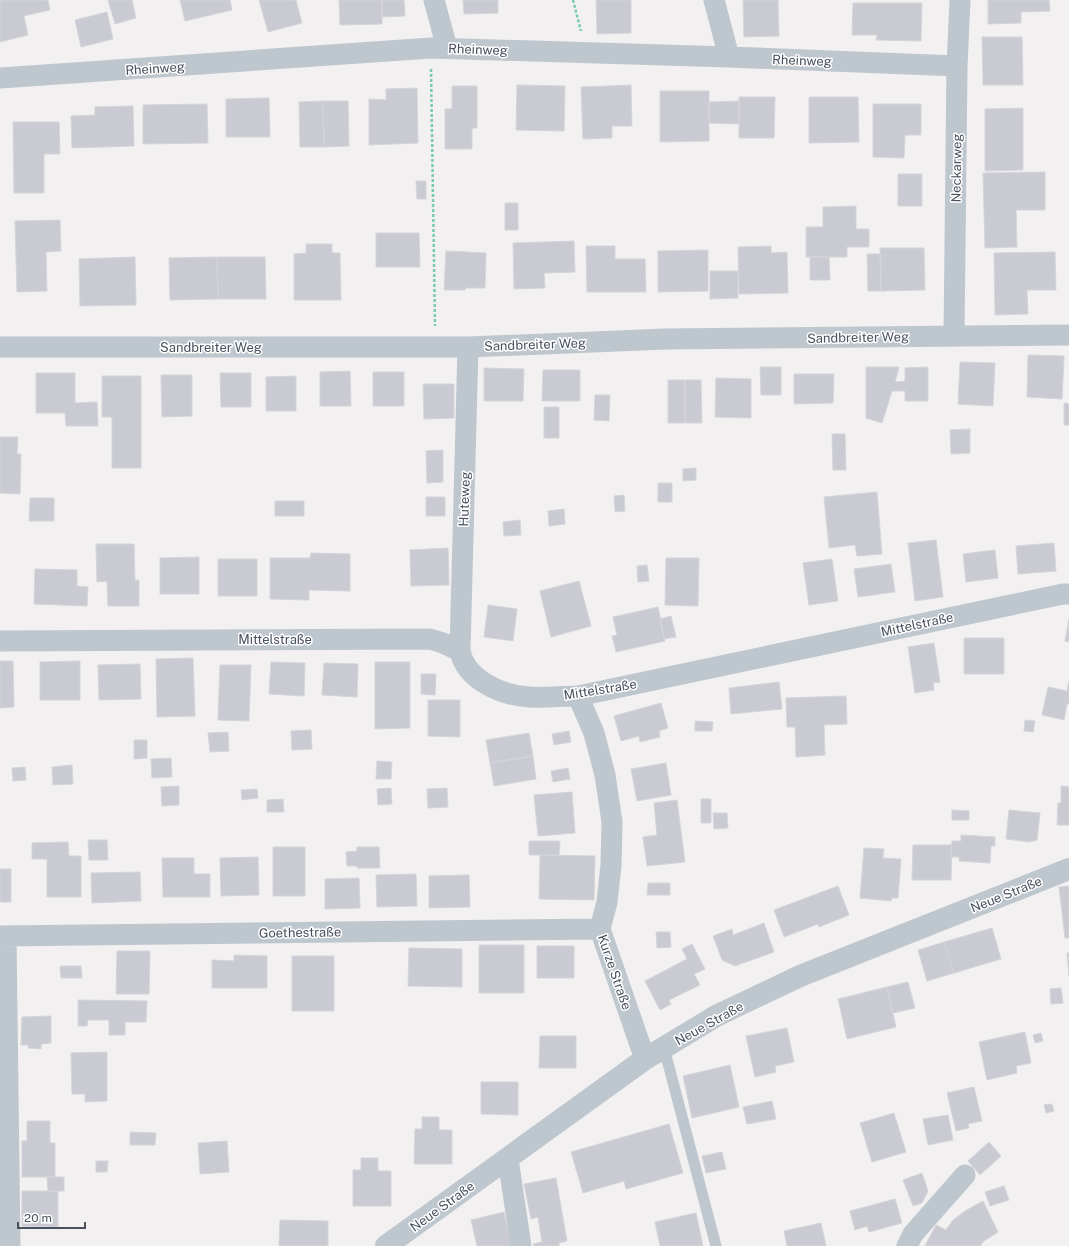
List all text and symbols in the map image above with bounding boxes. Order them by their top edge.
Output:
street label: Rheinweg [448,41,508,58]
street label: Rheinweg [772,52,832,69]
street label: Rheinweg [125,59,185,78]
street label: Neckarweg [948,133,965,203]
street label: Sandbreiter Weg [807,329,909,346]
street label: Sandbreiter Weg [484,335,586,354]
street label: Sandbreiter Weg [160,340,262,355]
street label: Huteweg [456,471,473,527]
street label: Mittelstraße [880,609,955,639]
street label: Mittelstraße [238,632,312,647]
street label: Mittelstraße [563,676,638,703]
street label: Neue Straße [968,873,1044,916]
street label: Goethestraße [259,924,341,941]
street label: Kurze Straße [595,933,634,1012]
street label: Neue Straße [673,999,746,1048]
street label: Neue Straße [407,1178,477,1235]
scale bar [18,1204,85,1230]
text: 20 m [24,1211,52,1225]

